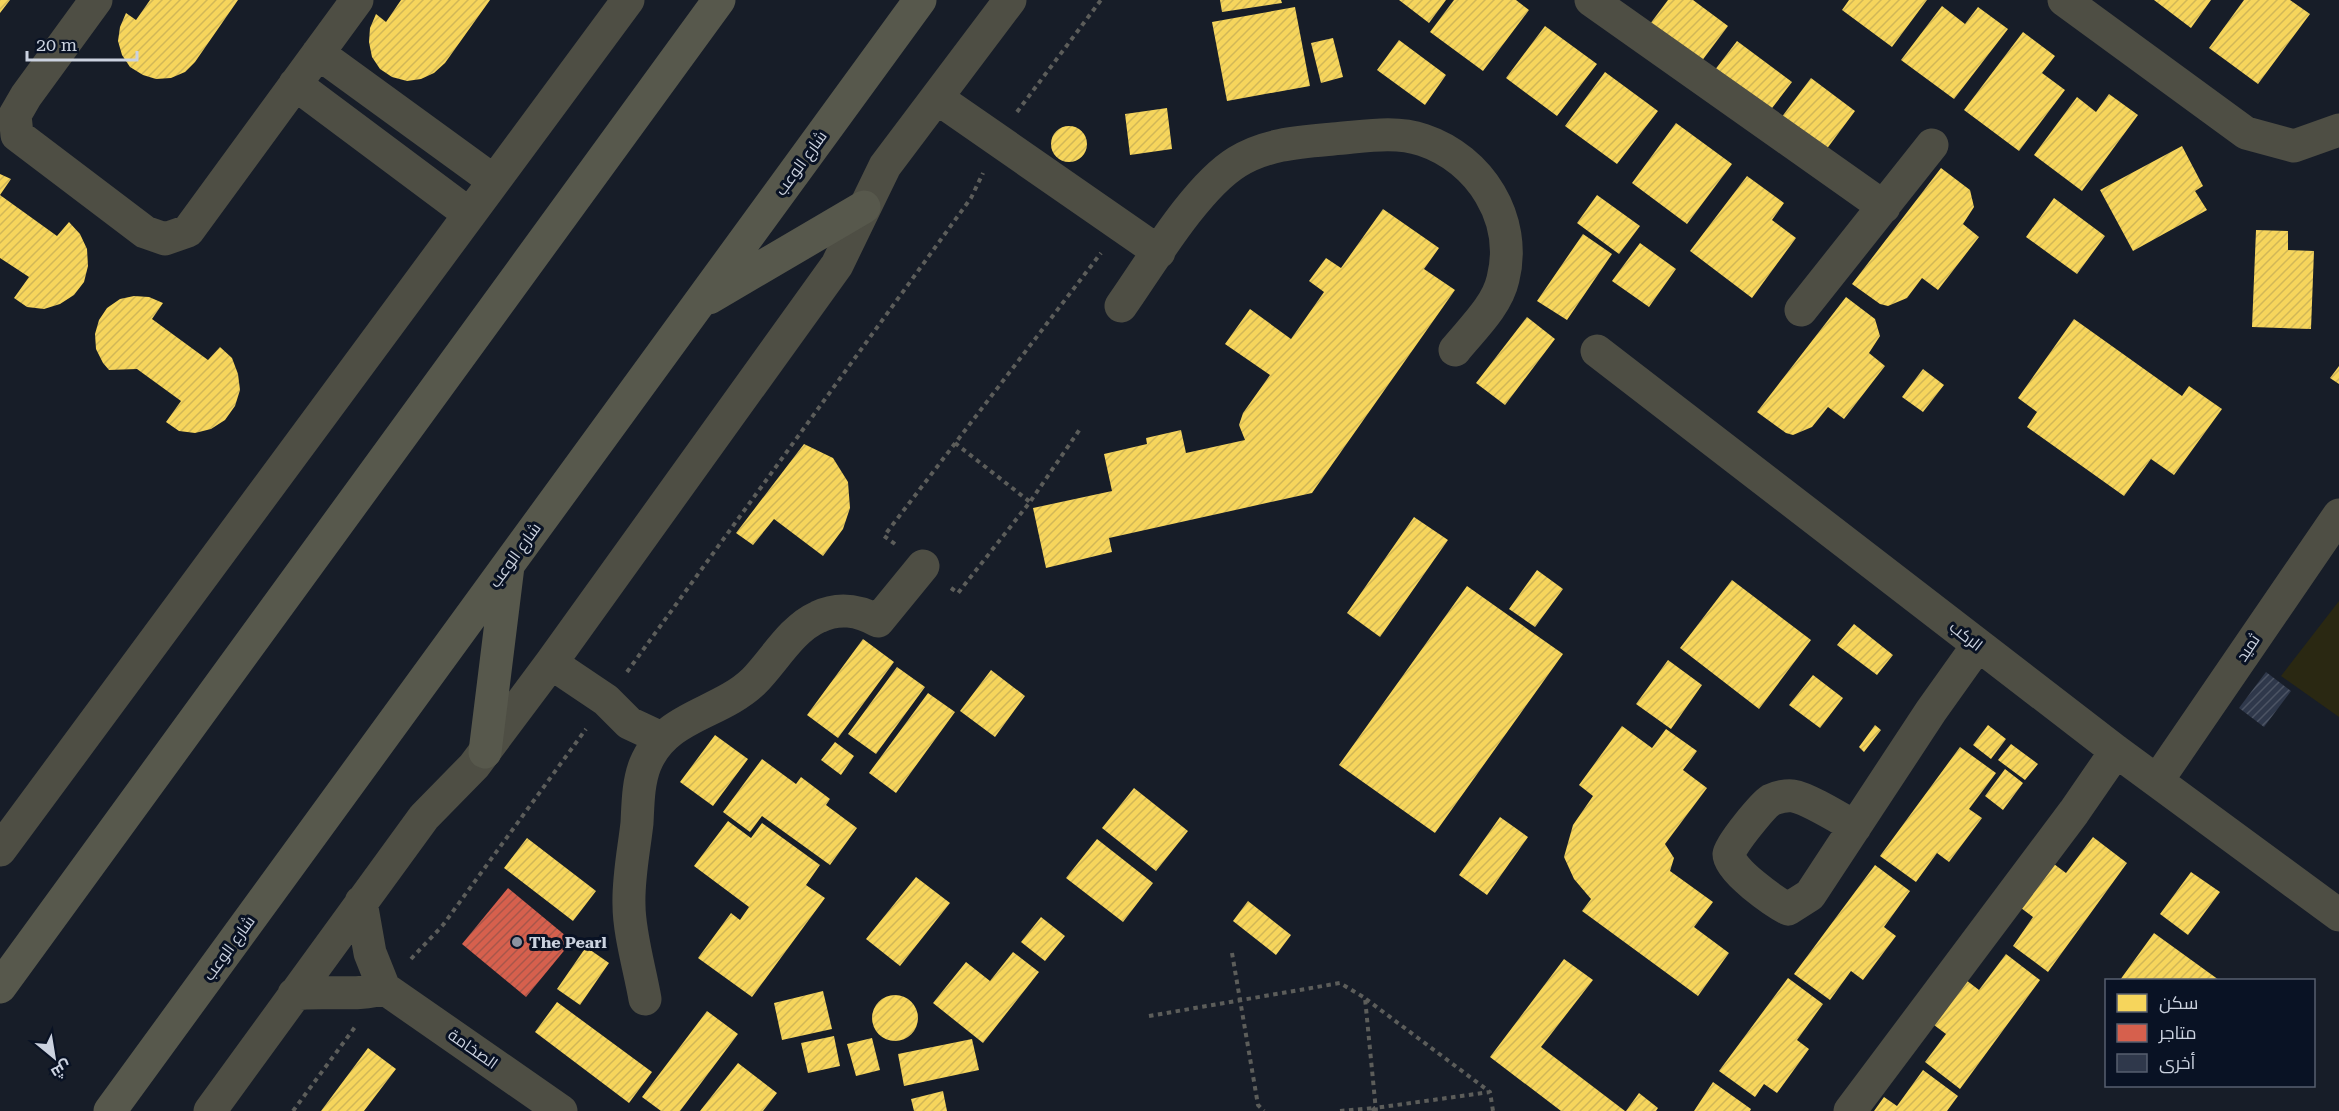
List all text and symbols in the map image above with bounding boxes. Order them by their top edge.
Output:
scale bar [27,24,136,62]
text: 20 m [36,34,77,55]
street label: شارع الوعب [771,127,833,200]
street label: شارع الوعب [485,519,547,592]
street label: الركب [1946,617,1986,655]
street label: ثميد [2232,630,2264,665]
street label: شارع الوعب [199,912,261,985]
place label: The Pearl [529,933,607,952]
marker: The Pearl [510,935,524,949]
legend [2105,979,2315,1087]
text: سكن [2159,992,2198,1014]
text: متاجر [2158,1022,2197,1044]
street label: الصخامة [445,1025,501,1073]
north arrow [24,1027,84,1087]
text: أخرى [2159,1052,2196,1074]
text: ش [48,1056,75,1083]

